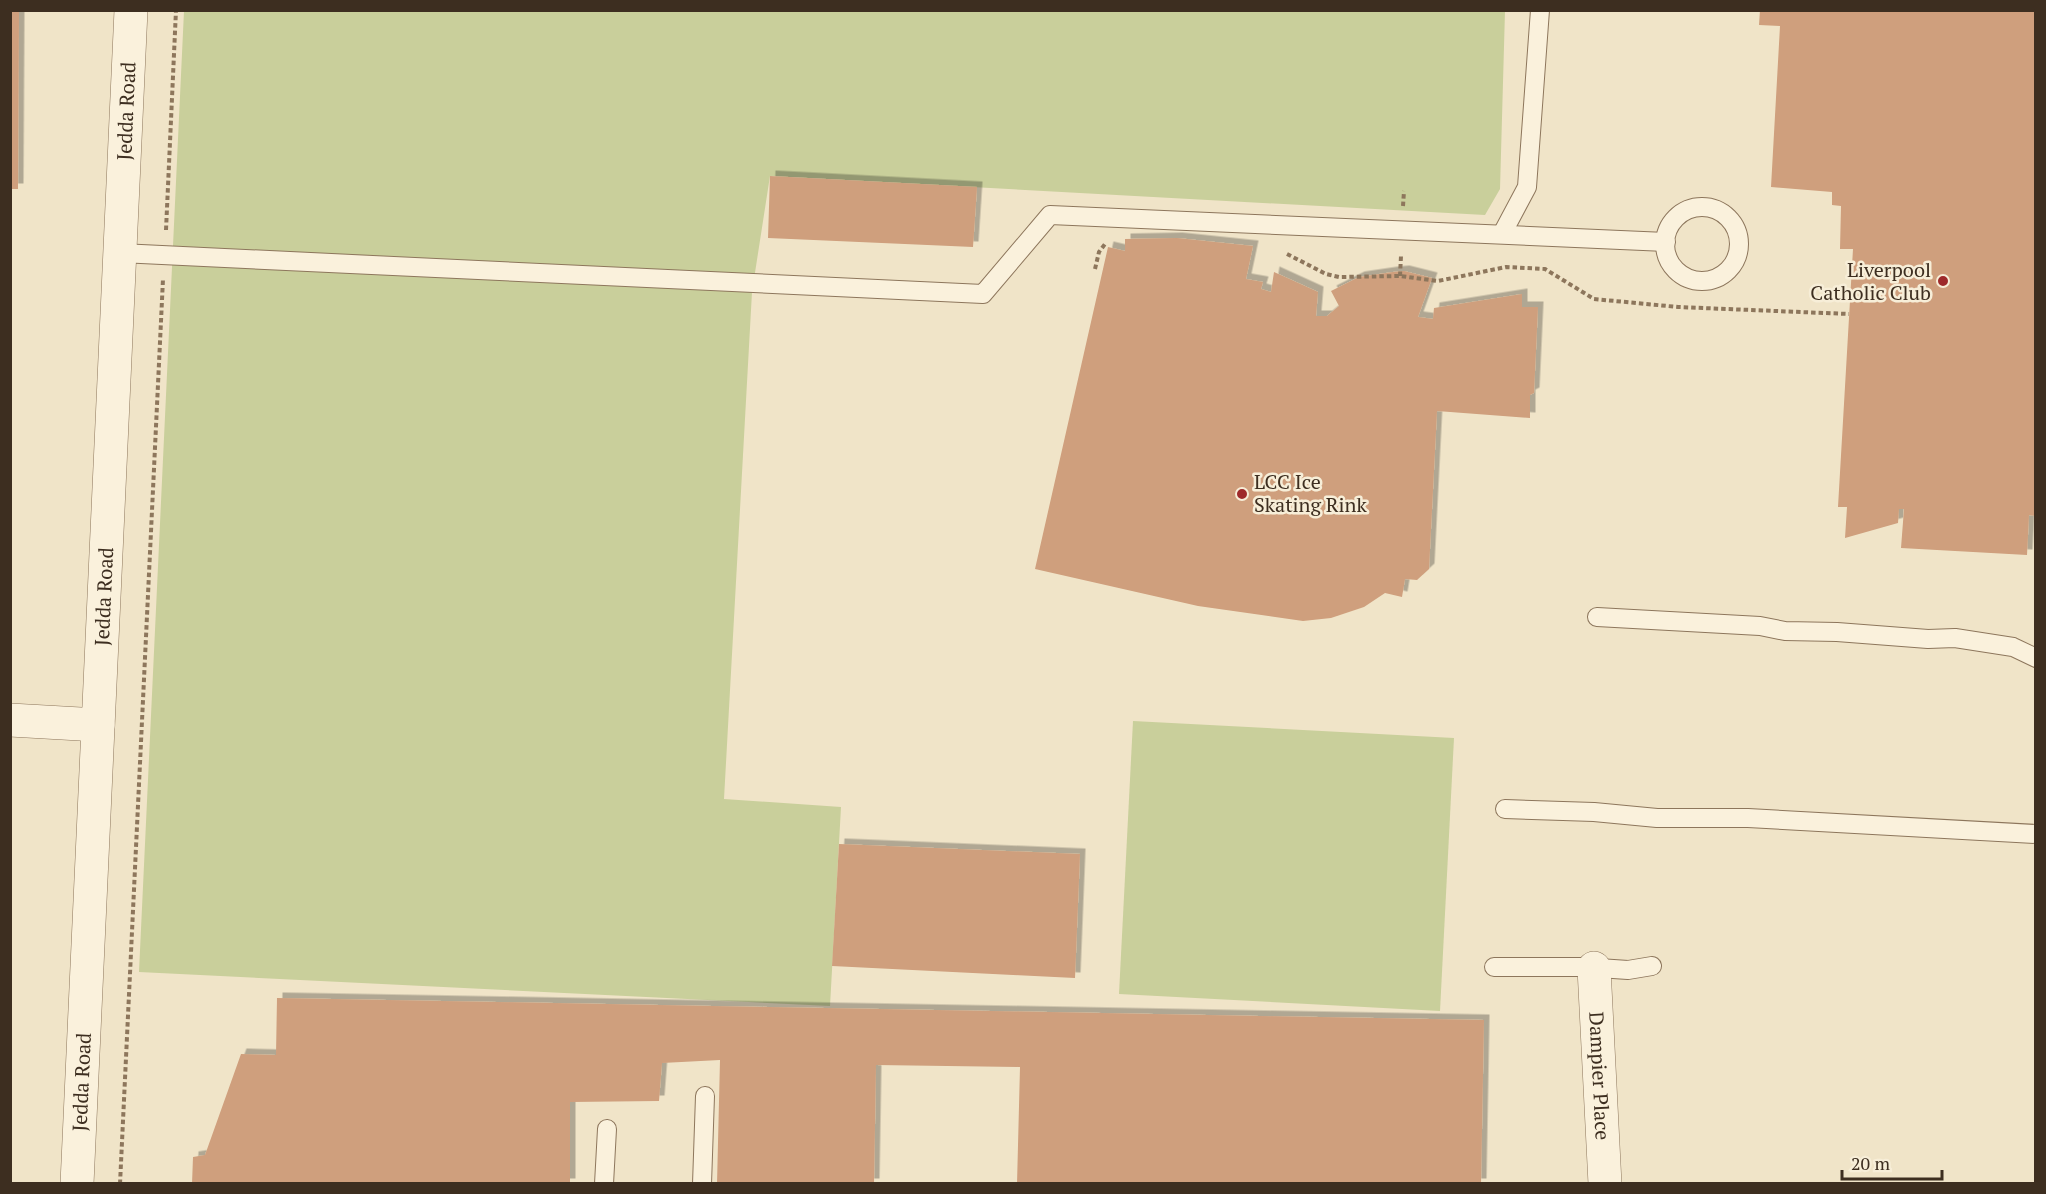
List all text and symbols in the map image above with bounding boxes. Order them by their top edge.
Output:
street label: Jedda Road [110,61,142,161]
place label: Liverpool Catholic Club [1810,256,1931,306]
marker: Liverpool Catholic Club [1936,274,1950,288]
place label: LCC Ice Skating Rink [1254,468,1367,518]
marker: LCC Ice Skating Rink [1235,487,1249,501]
street label: Jedda Road [88,547,119,647]
street label: Dampier Place [1583,1011,1617,1141]
street label: Jedda Road [65,1032,97,1132]
scale bar [1842,1143,1942,1181]
text: 20 m [1851,1151,1891,1175]

